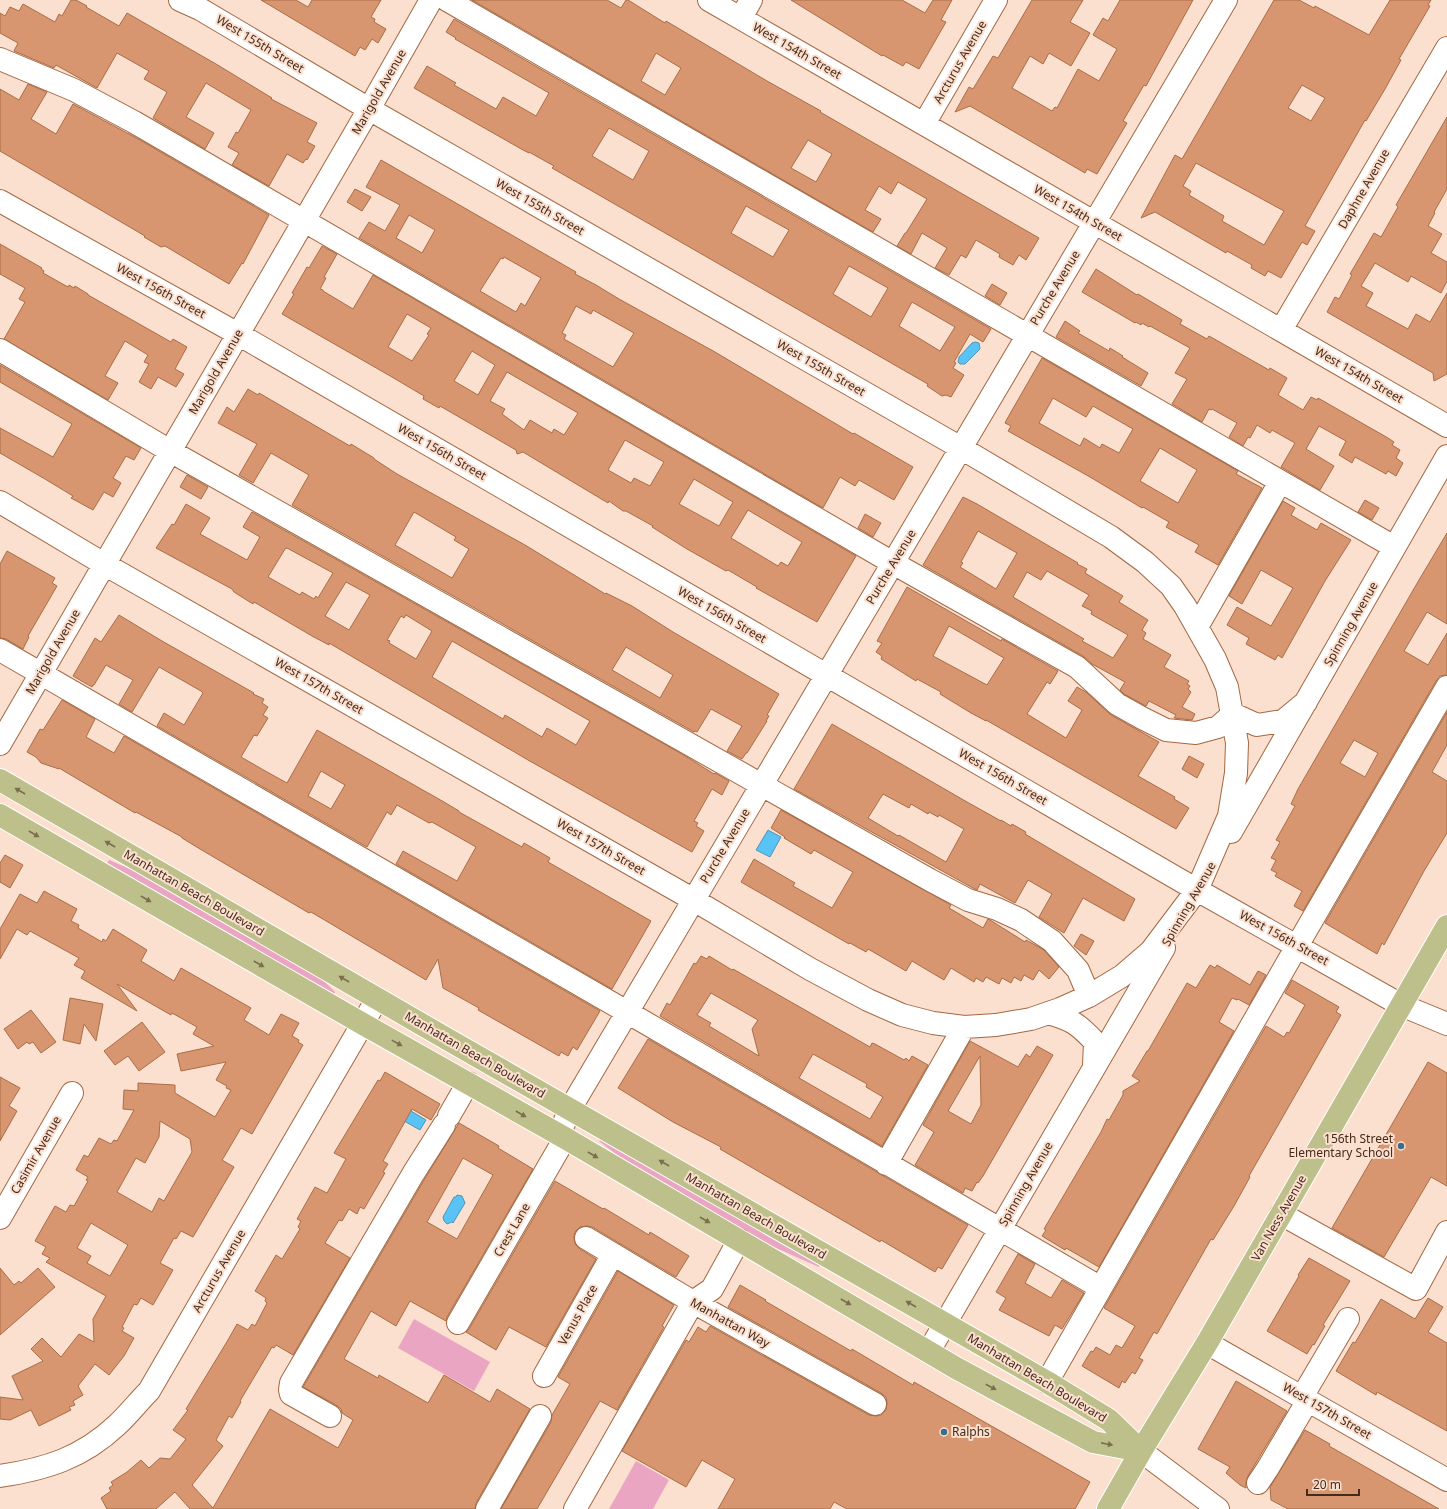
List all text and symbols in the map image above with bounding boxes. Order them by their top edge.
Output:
street label: West 155th Street [213,11,308,77]
street label: Arcturus Avenue [929,17,990,106]
street label: West 154th Street [750,18,845,83]
street label: Marigold Avenue [347,46,410,138]
street label: Daphne Avenue [1334,145,1393,232]
street label: West 155th Street [493,174,588,239]
street label: West 154th Street [1031,180,1126,245]
street label: Purche Avenue [1026,247,1084,328]
street label: West 156th Street [113,259,210,323]
street label: Marigold Avenue [184,326,247,418]
street label: West 155th Street [774,335,869,400]
street label: West 154th Street [1312,342,1407,407]
street label: West 156th Street [395,419,490,484]
street label: Purche Avenue [862,526,920,607]
street label: Spinning Avenue [1319,578,1382,669]
street label: West 156th Street [675,582,770,647]
street label: Marigold Avenue [21,606,84,698]
street label: West 157th Street [272,653,367,718]
street label: West 156th Street [956,744,1051,809]
one-way arrow [14,788,26,795]
street label: Purche Avenue [696,805,754,886]
street label: West 157th Street [554,814,649,879]
one-way arrow [28,831,40,838]
one-way arrow [105,840,115,848]
street label: Manhattan Beach Boulevard [121,845,268,940]
street label: Spinning Avenue [1157,858,1220,949]
one-way arrow [140,896,152,903]
street label: West 156th Street [1236,906,1333,970]
one-way arrow [253,961,265,968]
one-way arrow [338,976,350,983]
street label: Manhattan Beach Boulevard [402,1007,549,1102]
one-way arrow [391,1040,403,1047]
one-way arrow [515,1110,527,1117]
street label: Casimir Avenue [6,1112,65,1197]
place label: 156th Street Elementary School [1288,1130,1394,1161]
street label: Spinning Avenue [994,1138,1057,1229]
marker: 156th Street Elementary School [1396,1141,1406,1151]
one-way arrow [587,1151,599,1158]
one-way arrow [658,1159,670,1166]
street label: Manhattan Beach Boulevard [683,1168,830,1263]
street label: Van Ness Avenue [1247,1171,1310,1264]
street label: Crest Lane [489,1200,534,1260]
one-way arrow [700,1216,710,1224]
street label: Arcturus Avenue [188,1226,249,1315]
street label: Venus Place [554,1281,601,1348]
street label: Manhattan Way [687,1294,774,1352]
one-way arrow [840,1299,852,1306]
one-way arrow [905,1301,917,1308]
street label: Manhattan Beach Boulevard [964,1329,1110,1426]
street label: West 157th Street [1280,1378,1375,1443]
one-way arrow [985,1383,996,1390]
place label: Ralphs [952,1423,990,1440]
marker: Ralphs [939,1427,949,1437]
one-way arrow [1100,1442,1113,1448]
scale bar [1307,1471,1359,1497]
text: 20 m [1313,1476,1341,1493]

